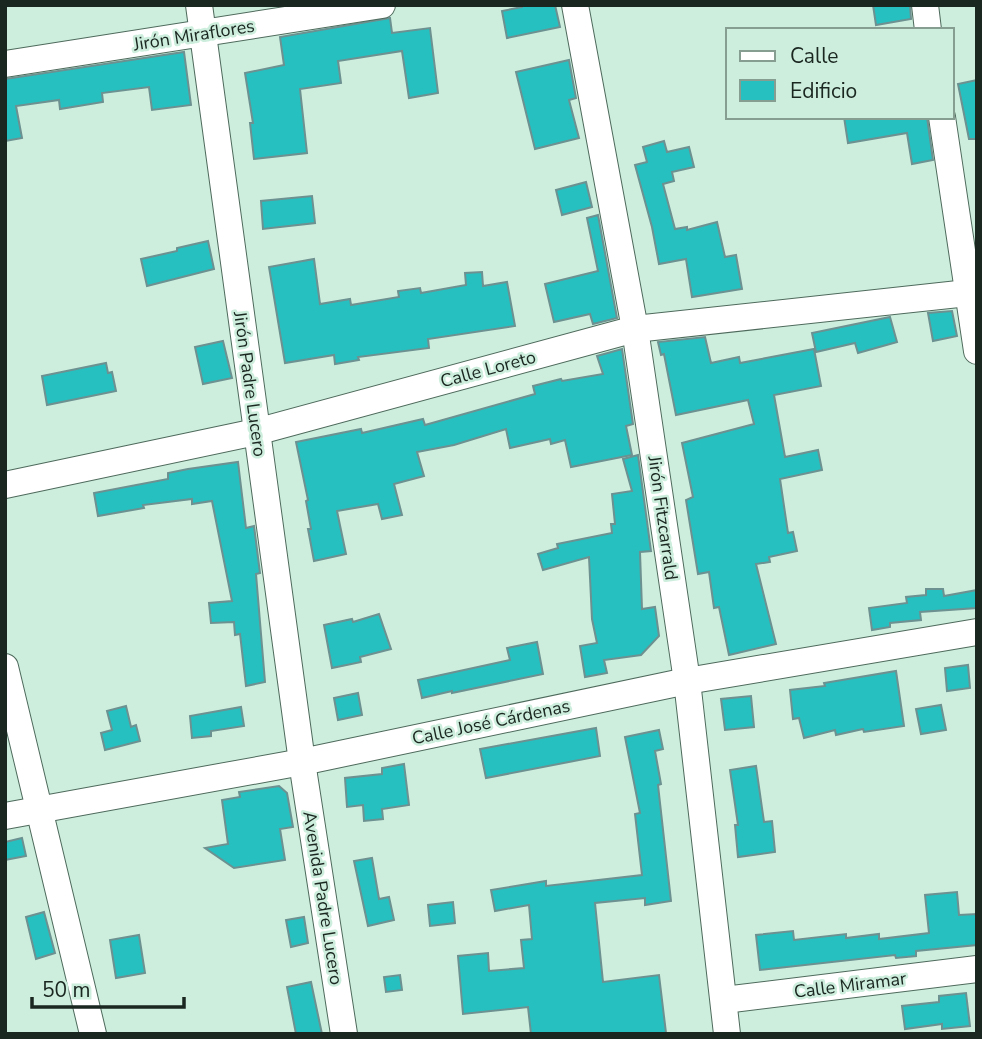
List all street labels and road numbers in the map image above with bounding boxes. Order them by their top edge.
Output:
street label: Jirón Miraflores [131,14,256,57]
street label: Jirón Padre Lucero [228,309,272,458]
street label: Calle Loreto [438,345,538,393]
street label: Jirón Fitzcarrald [642,453,684,582]
street label: Calle José Cárdenas [410,694,572,750]
street label: Avenida Padre Lucero [297,809,349,987]
street label: Calle Miramar [792,966,908,1004]

